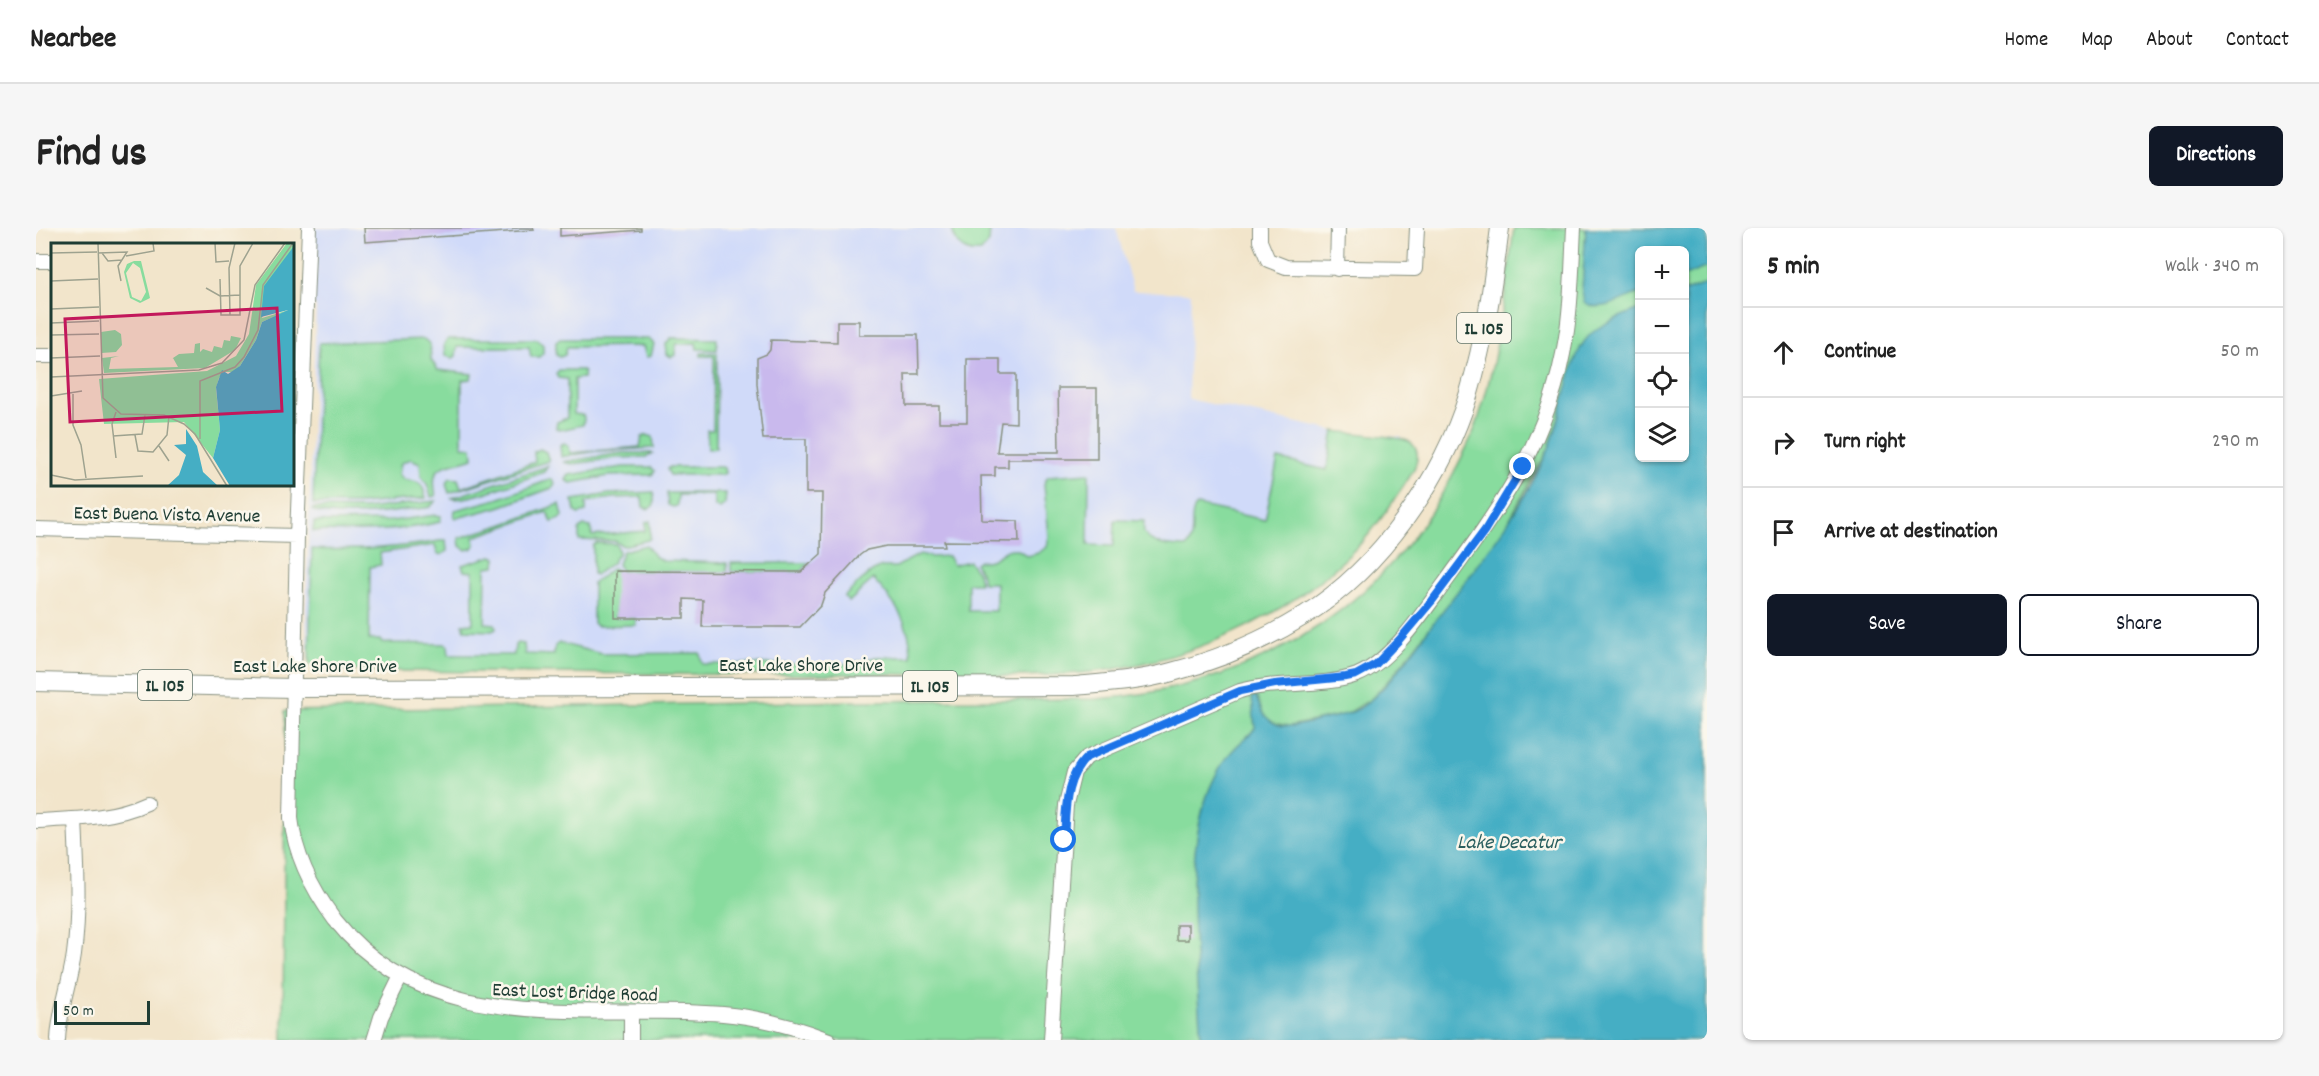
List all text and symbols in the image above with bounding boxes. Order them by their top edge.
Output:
text: Nearbee [30,21,116,61]
text: Home [2004,26,2048,56]
text: Map [2081,26,2113,56]
text: About [2146,26,2193,56]
text: Contact [2226,26,2289,56]
text: Find us [36,126,147,186]
button: Directions [2149,126,2283,186]
inset map [51,243,294,486]
map controls [1635,246,1689,462]
button: + [1635,246,1689,300]
text: 5 min [1767,249,1820,286]
text: Walk · 340 m [2165,253,2259,281]
button: − [1635,300,1689,354]
road number: IL 105 [1457,313,1511,343]
icon: ahead [1767,336,1800,369]
text: Continue [1824,337,1896,368]
text: 50 m [2221,338,2259,366]
button: locate [1635,354,1689,408]
button: layers [1635,408,1689,462]
icon: right [1767,426,1800,459]
text: Turn right [1824,427,1906,458]
text: 290 m [2212,428,2259,456]
route end [1509,453,1535,479]
street label: East Buena Vista Avenue [73,500,261,532]
icon: arrive [1767,516,1800,549]
text: Arrive at destination [1824,517,1998,548]
button: Save [1767,594,2007,656]
button: Share [2019,594,2259,656]
street label: East Lake Shore Drive [719,653,883,681]
street label: East Lake Shore Drive [233,654,397,682]
road number: IL 105 [138,670,192,700]
road number: IL 105 [903,671,957,701]
route start [1050,826,1076,852]
water label: Lake Decatur [1457,829,1563,859]
street label: East Lost Bridge Road [492,977,658,1011]
scale bar [54,998,150,1026]
text: 50 m [63,1000,94,1023]

